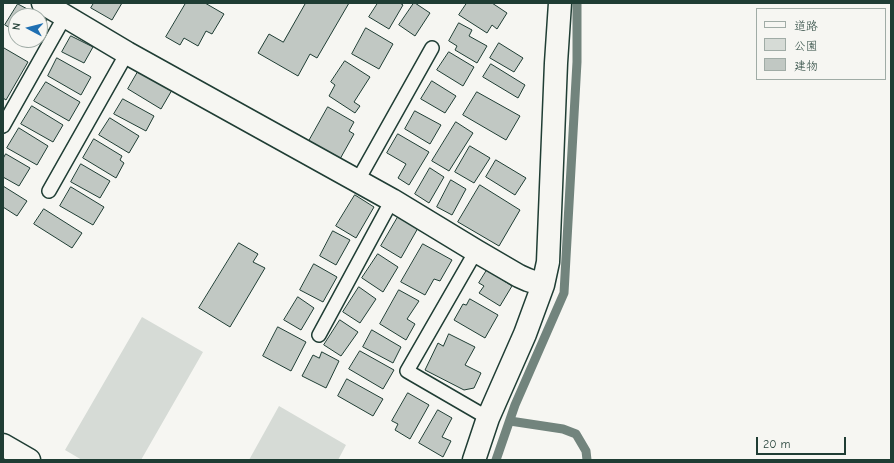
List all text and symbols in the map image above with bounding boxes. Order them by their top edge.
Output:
north arrow [8,8,48,48]
legend [756,8,886,80]
text: 道路 [794,19,818,33]
text: N [10,22,23,31]
text: 公園 [794,39,818,53]
text: 建物 [794,59,818,73]
scale bar [758,429,848,455]
text: 20 m [763,437,791,451]

